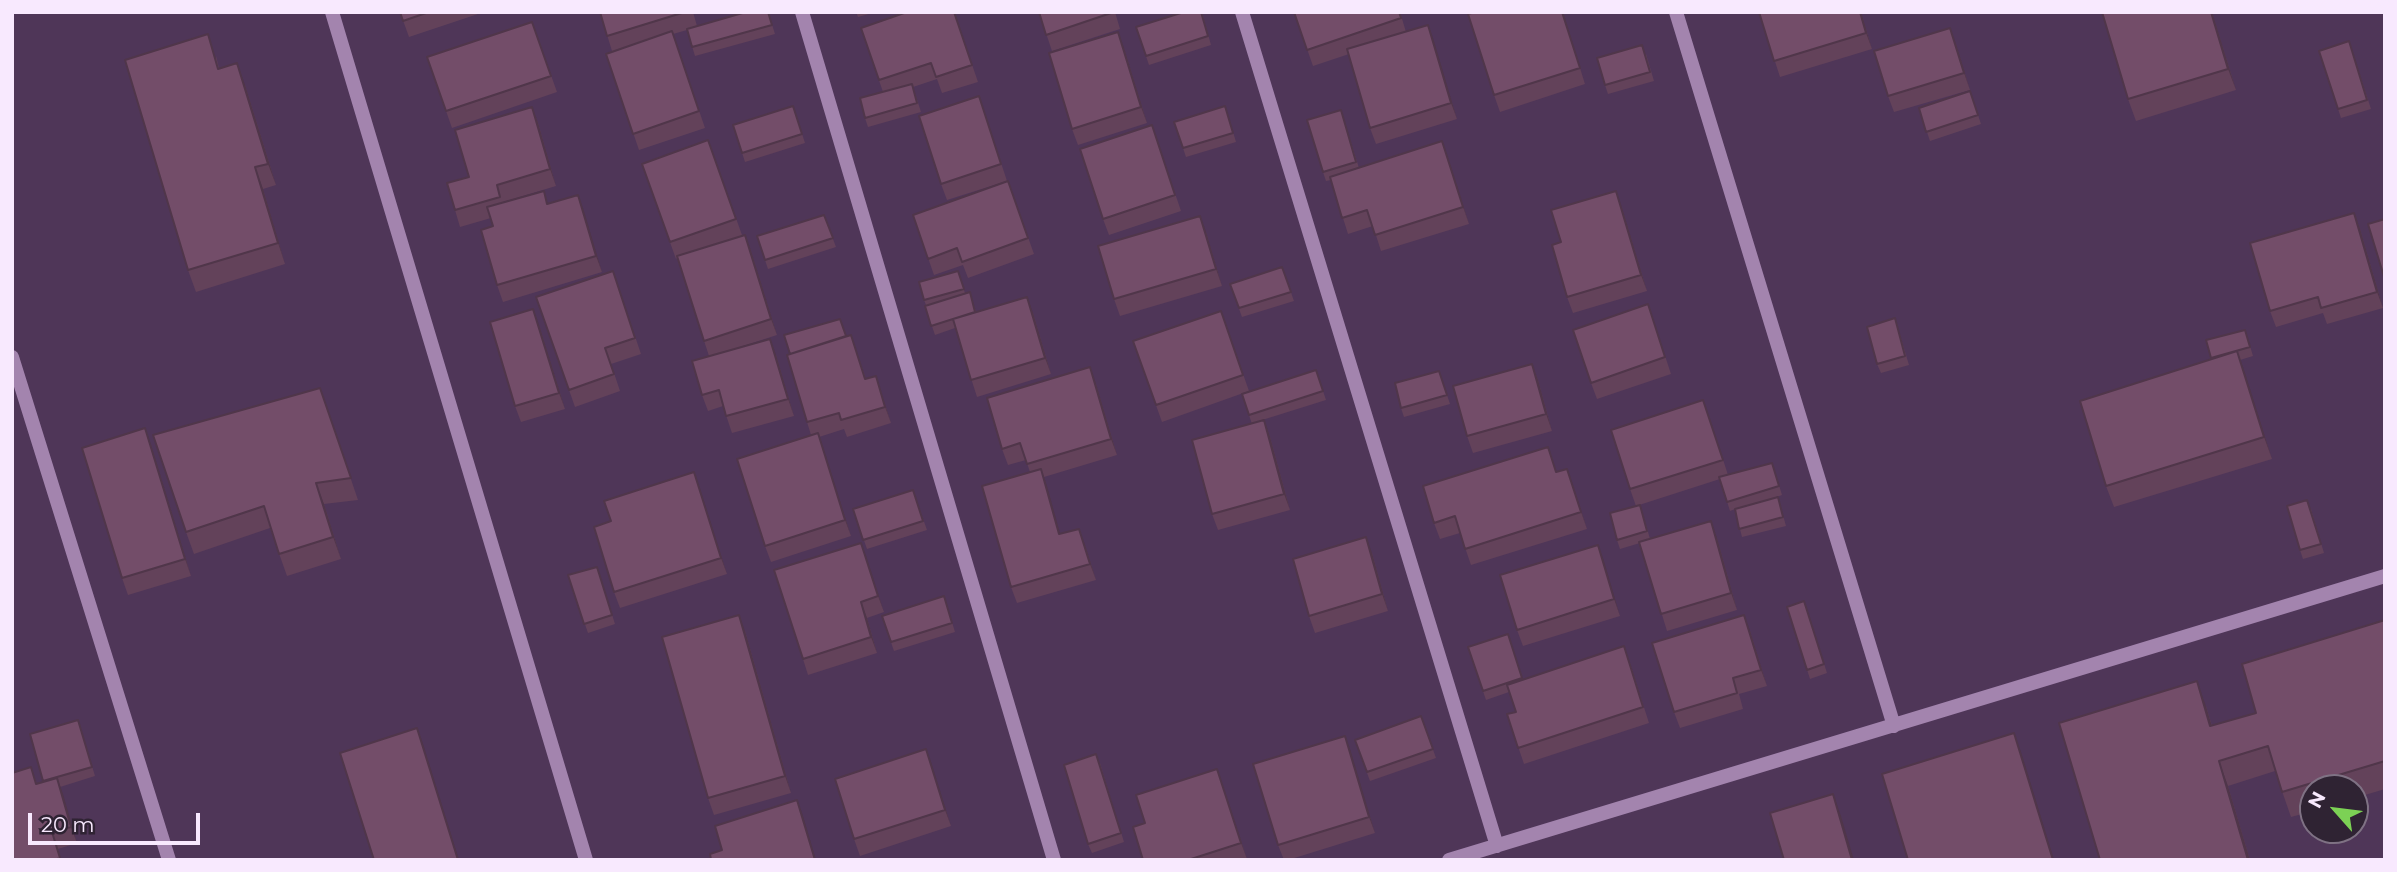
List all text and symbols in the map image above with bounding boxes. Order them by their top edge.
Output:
north arrow [2299,774,2369,844]
text: N [2303,788,2331,812]
scale bar [32,798,203,842]
text: 20 m [41,812,95,837]

